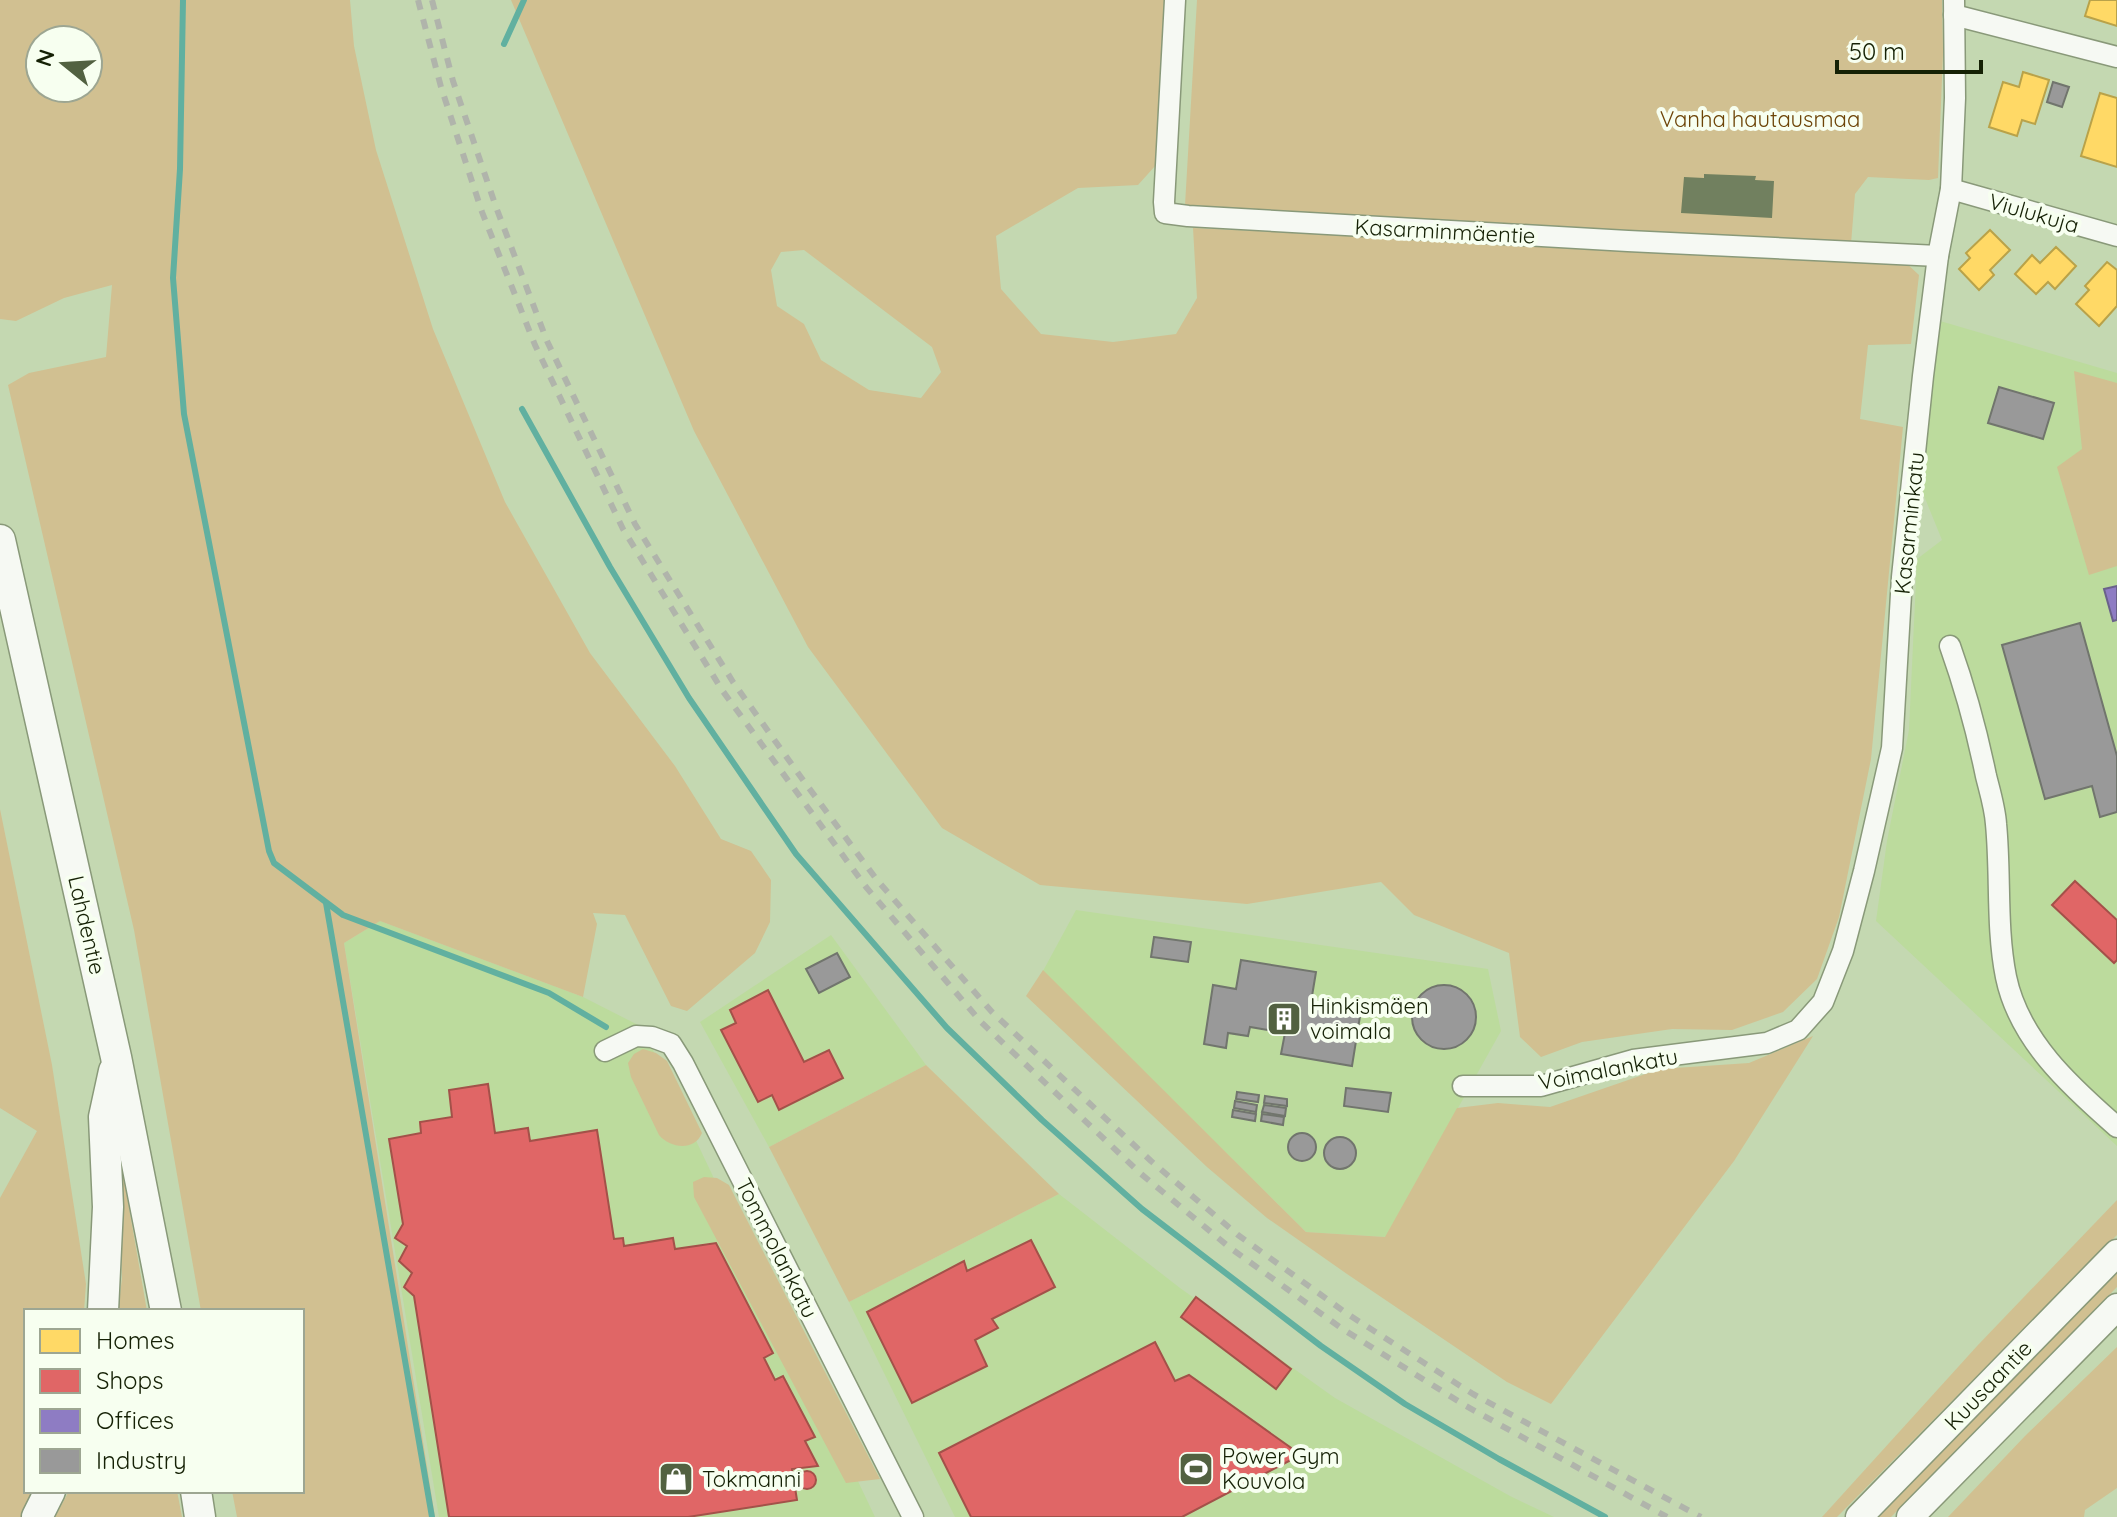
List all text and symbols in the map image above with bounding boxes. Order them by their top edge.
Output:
north arrow [24,24,104,104]
scale bar [1837,24,1981,74]
text: 50 m [1849,36,1905,66]
text: N [29,46,61,70]
park label: Vanha hautausmaa [1660,105,1860,133]
street label: Viulukuja [1986,187,2082,239]
street label: Kasarminmäentie [1354,212,1536,250]
street label: Kasarminkatu [1888,450,1930,596]
street label: Lahdentie [62,873,112,977]
place label: Hinkismäen voimala [1310,992,1429,1045]
building icon: Hinkismäen voimala [1265,1000,1303,1038]
street label: Voimalankatu [1536,1042,1680,1096]
street label: Tommolankatu [730,1173,824,1323]
legend [24,1309,304,1493]
text: Homes [96,1325,174,1355]
street label: Kuusaantie [1938,1334,2038,1436]
text: Shops [96,1365,163,1395]
text: Offices [96,1405,174,1435]
place label: Power Gym Kouvola [1222,1442,1339,1495]
text: Industry [96,1445,187,1475]
sports icon: Power Gym Kouvola [1177,1450,1215,1488]
shop icon: Tokmanni [657,1460,695,1498]
place label: Tokmanni [702,1465,801,1493]

